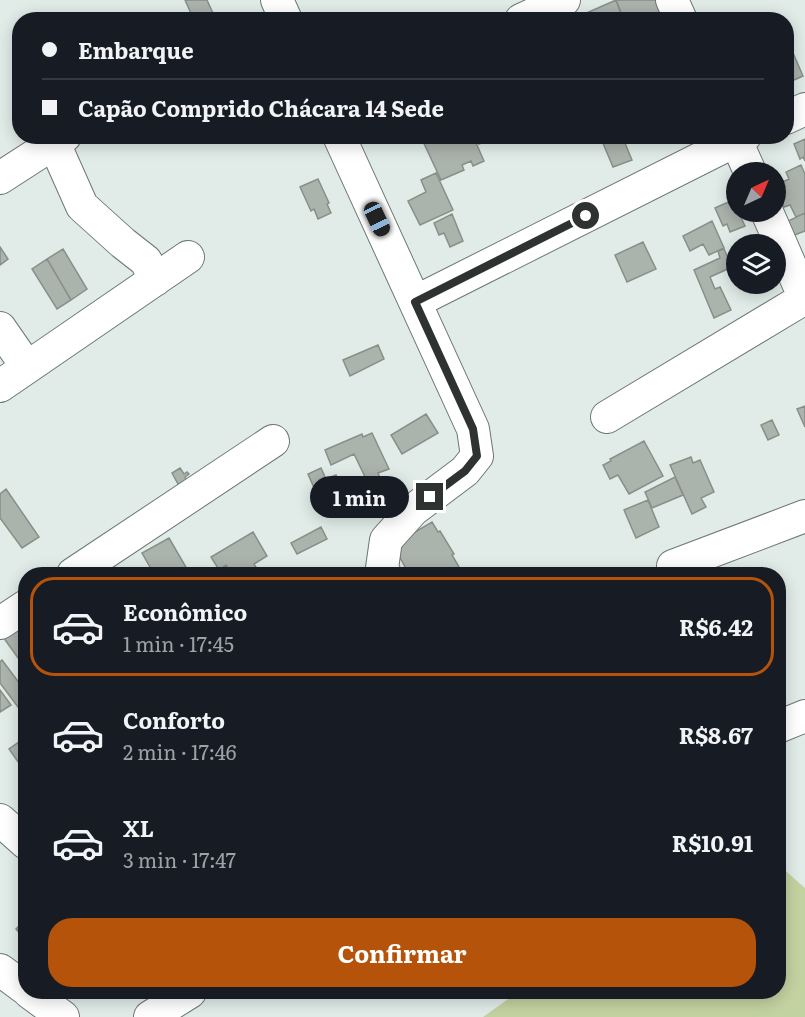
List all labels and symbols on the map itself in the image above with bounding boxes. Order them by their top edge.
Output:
north arrow [726,162,786,222]
car [361,199,393,239]
route start [572,202,599,229]
callout: 1 min [310,476,409,518]
route end [416,483,443,510]

